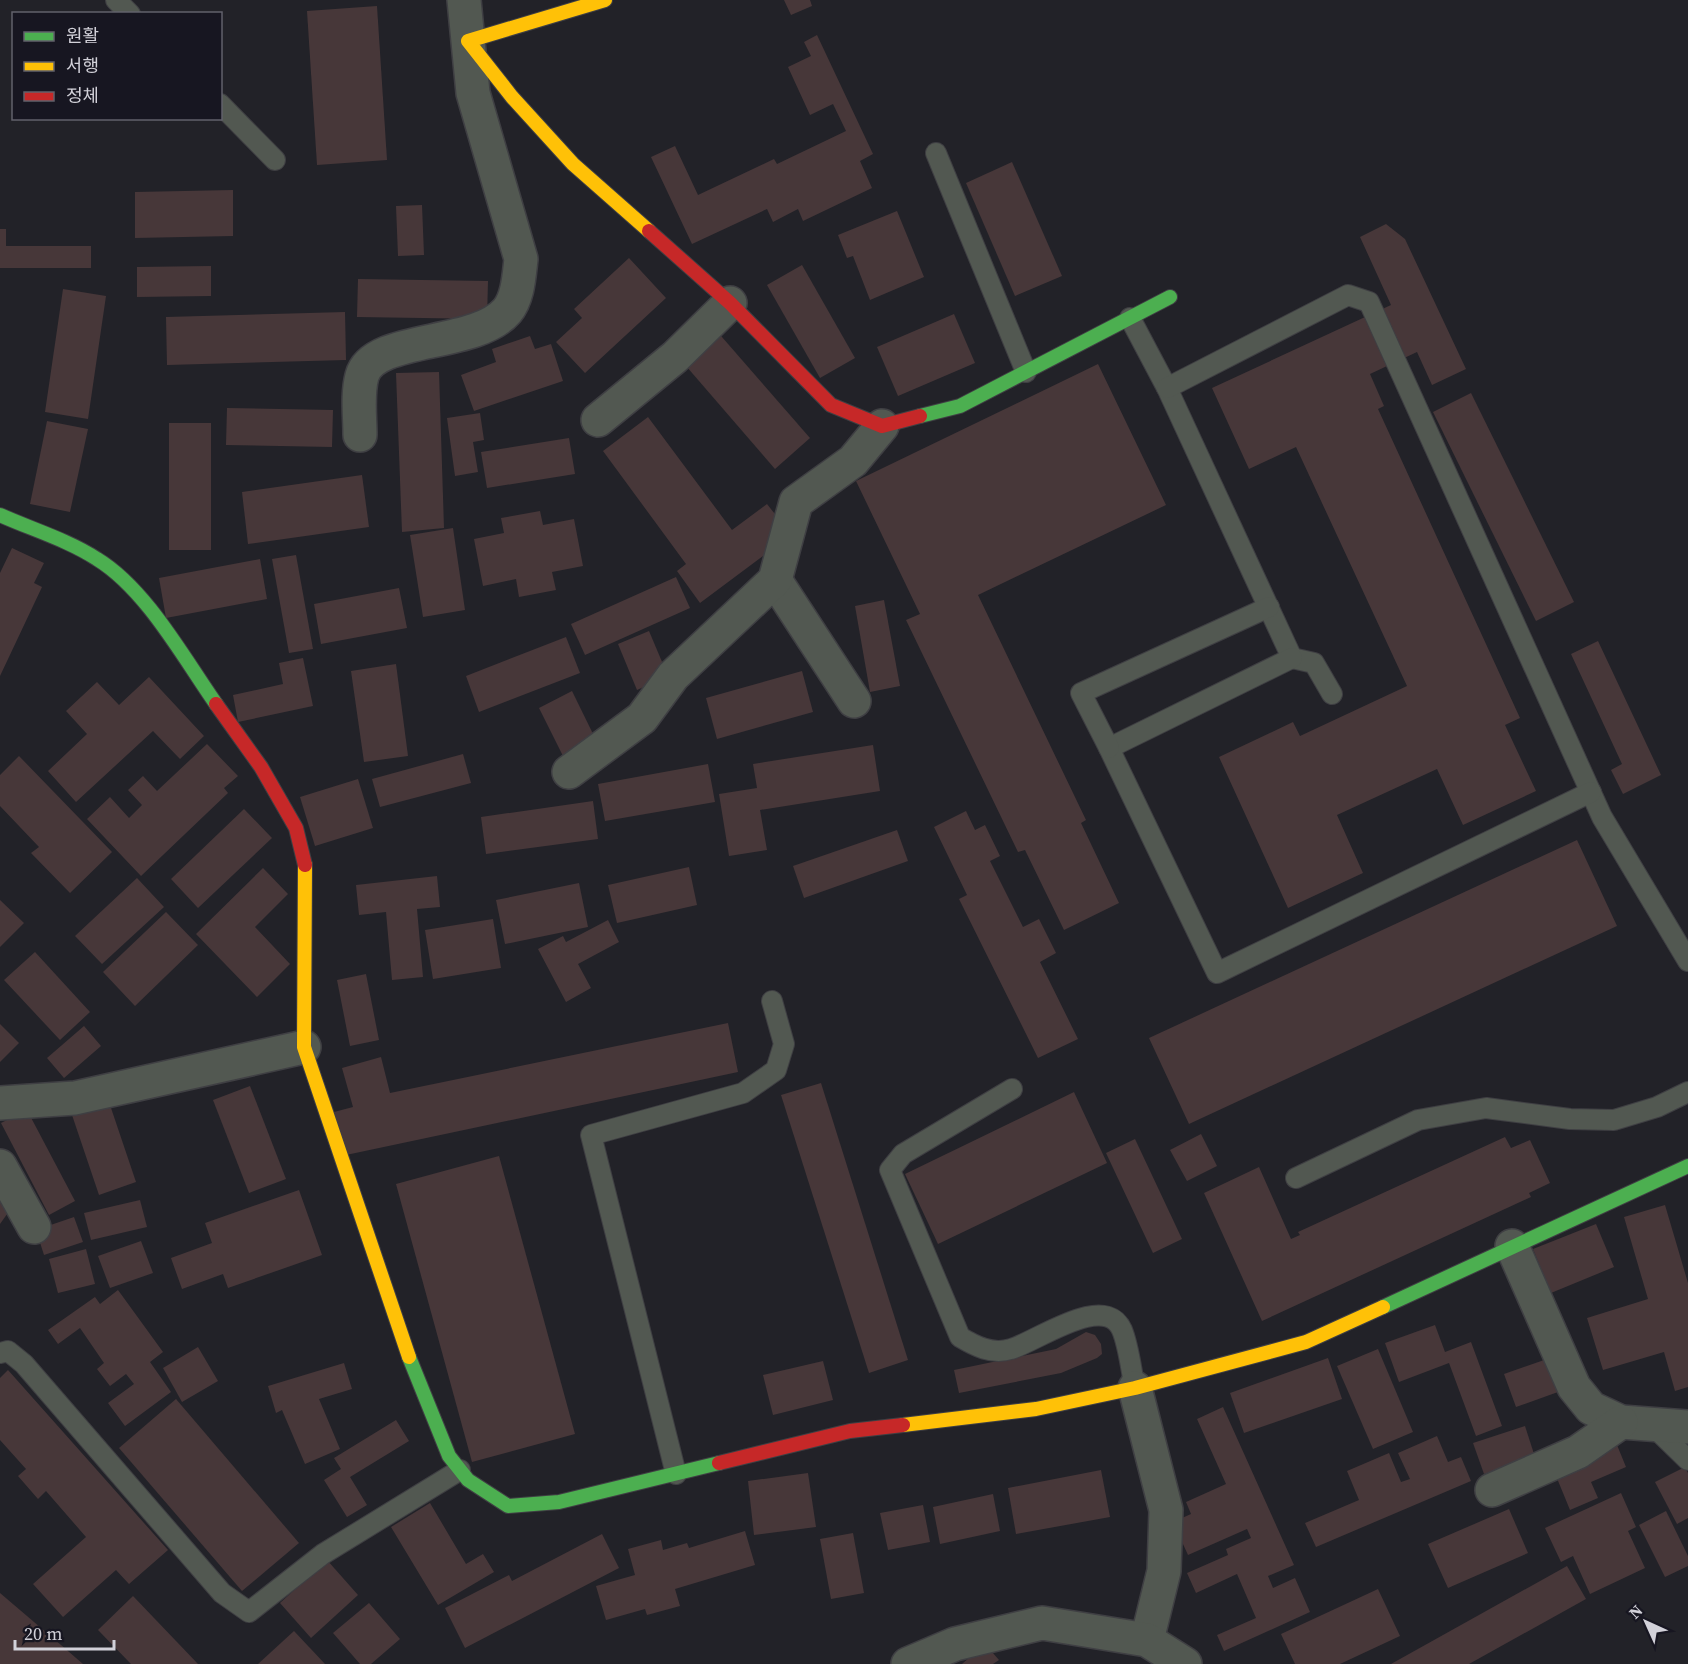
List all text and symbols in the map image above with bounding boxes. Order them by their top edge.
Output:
legend [12,12,222,120]
text: 원활 [66,23,99,48]
text: 서행 [66,53,99,78]
text: 정체 [66,83,99,108]
north arrow [1616,1592,1676,1652]
text: N [1623,1599,1648,1623]
scale bar [15,1613,114,1651]
text: 20 m [24,1621,62,1646]

